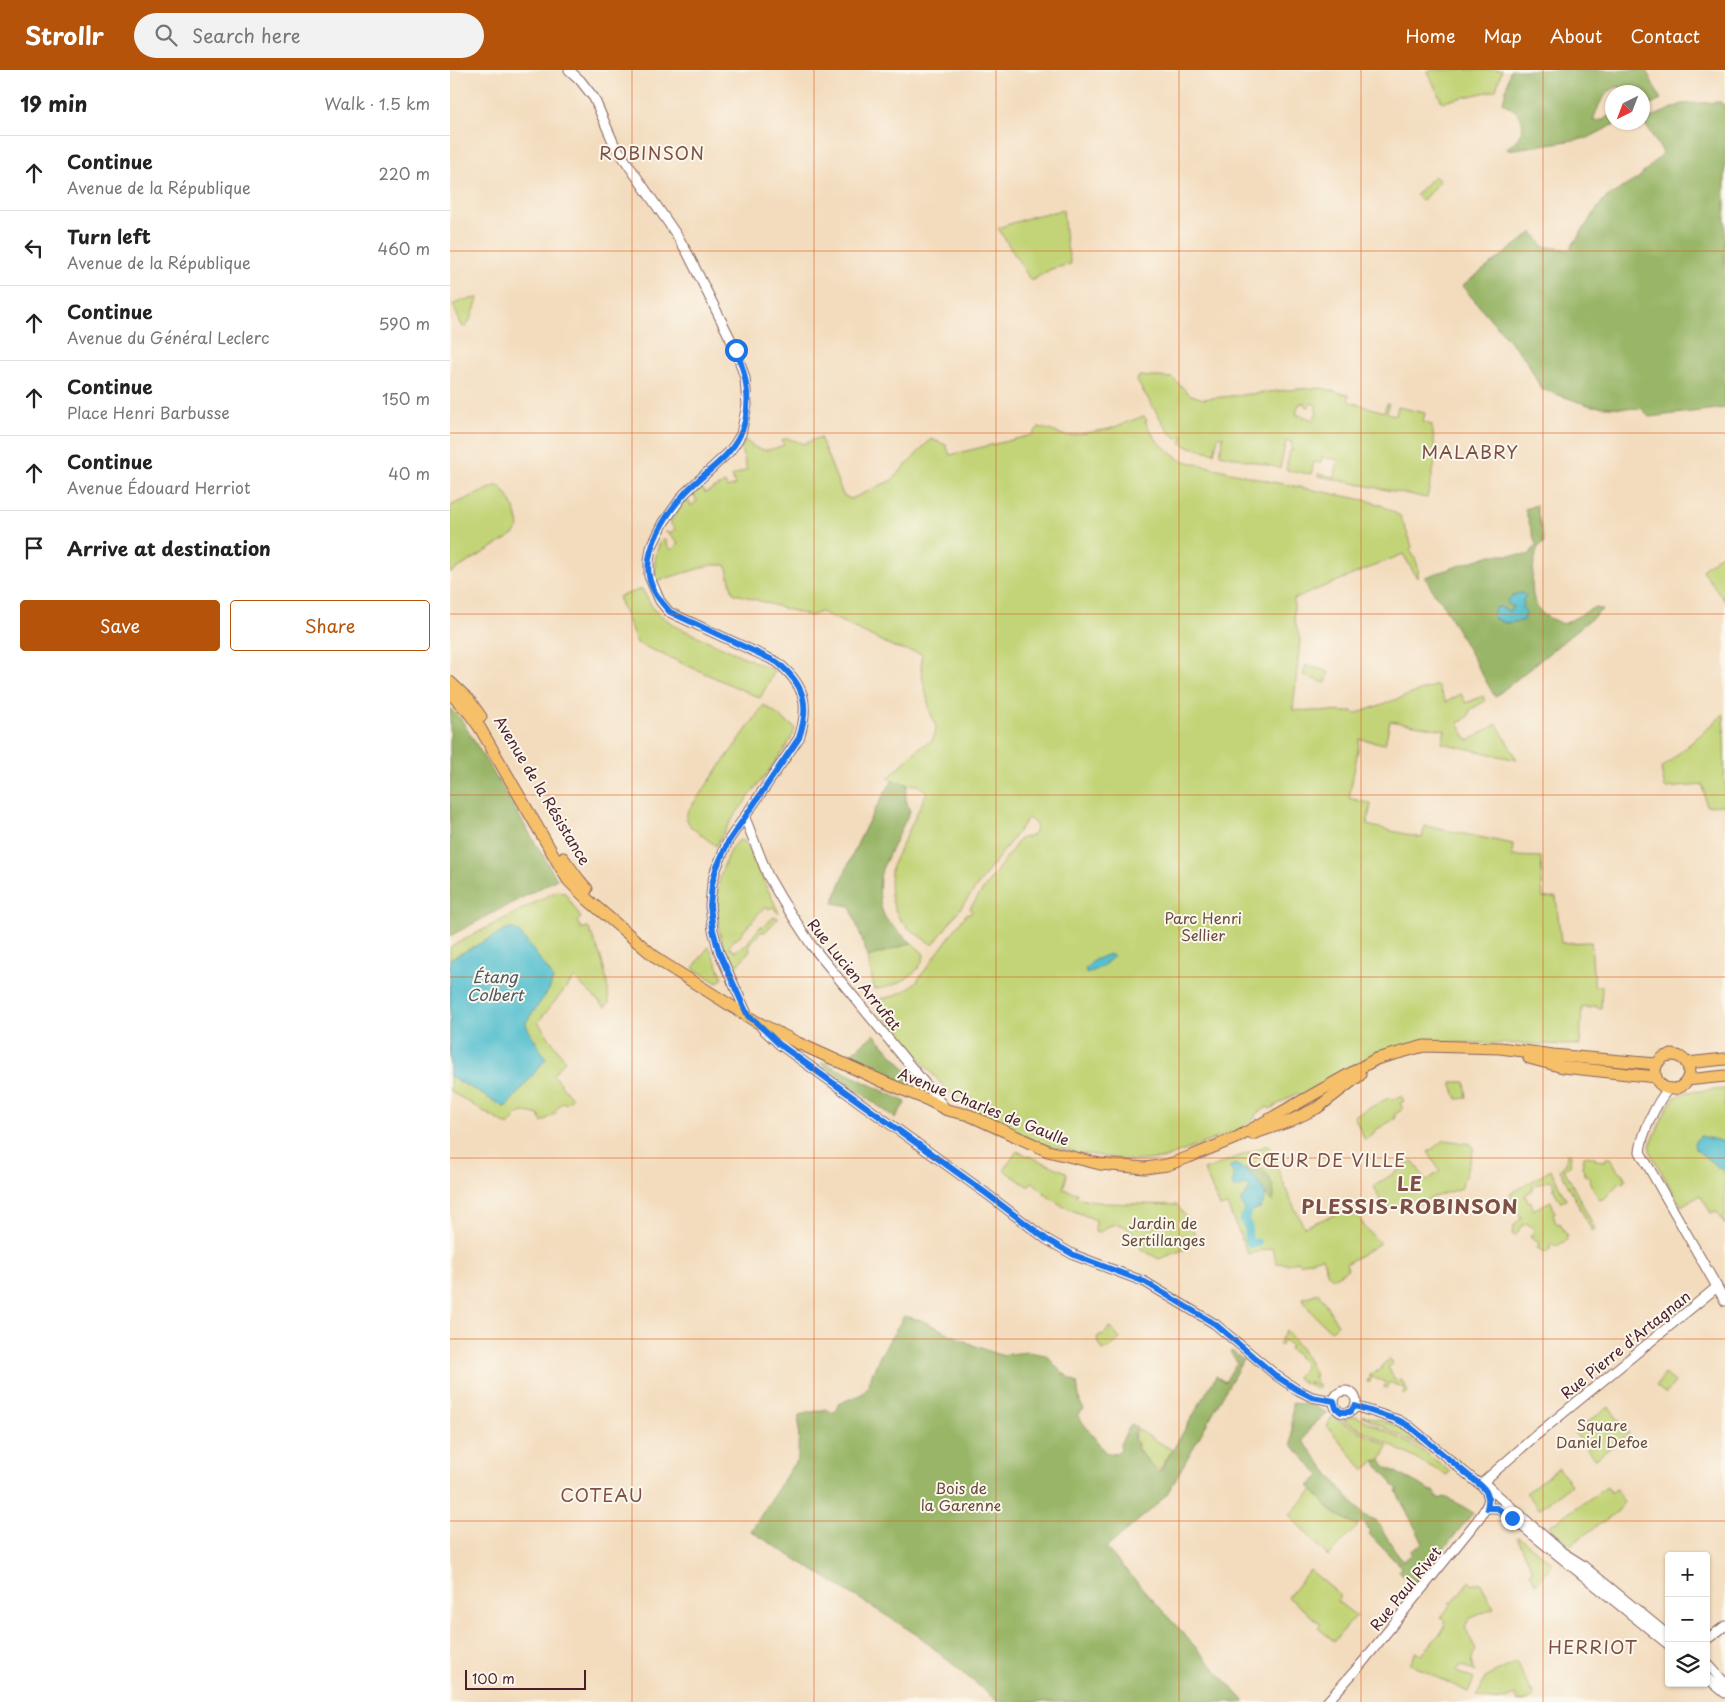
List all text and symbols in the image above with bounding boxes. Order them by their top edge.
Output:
search box [134,13,484,58]
text: Strollr [25,17,104,53]
icon: search [152,21,180,49]
text: Search here [192,21,301,49]
text: Home [1405,22,1455,49]
text: Map [1483,22,1522,49]
text: About [1550,22,1602,49]
text: Contact [1630,22,1700,49]
north arrow [1605,85,1650,130]
text: 19 min [20,87,87,119]
text: Walk · 1.5 km [325,91,430,115]
district label: ROBINSON [599,139,705,166]
text: Continue [67,147,153,175]
icon: ahead [20,159,48,187]
text: 220 m [379,161,430,185]
text: Avenue de la République [67,175,251,199]
text: Turn left [67,222,151,250]
icon: left [20,234,48,262]
text: 460 m [378,236,430,260]
text: Avenue de la République [67,250,251,274]
text: Continue [67,297,153,325]
icon: ahead [20,309,48,337]
text: 590 m [378,311,430,335]
text: Avenue du Général Leclerc [67,325,269,349]
route start [725,339,748,362]
text: Continue [67,372,153,400]
icon: ahead [20,384,48,412]
text: 150 m [382,386,430,410]
text: Place Henri Barbusse [67,400,230,424]
district label: MALABRY [1421,438,1519,465]
text: Continue [67,447,153,475]
icon: ahead [20,459,48,487]
text: 40 m [388,461,430,485]
text: Avenue Édouard Herriot [67,475,250,499]
icon: arrive [20,534,48,562]
text: Arrive at destination [67,534,271,562]
button: Save [20,600,220,651]
button: Share [230,600,430,651]
street label: Avenue de la Résistance [489,711,597,869]
park label: Parc Henri Sellier [1164,906,1242,946]
street label: Rue Lucien Arrufat [803,913,907,1035]
water label: Étang Colbert [467,964,526,1006]
street label: Avenue Charles de Gaulle [895,1061,1073,1151]
district label: CŒUR DE VILLE [1248,1146,1406,1173]
district label: LE PLESSIS-ROBINSON [1301,1168,1519,1221]
park label: Jardin de Sertillanges [1121,1211,1205,1251]
street label: Rue Pierre d'Artagnan [1555,1284,1695,1404]
park label: Square Daniel Defoe [1556,1413,1648,1453]
park label: Bois de la Garenne [921,1476,1001,1516]
district label: COTEAU [560,1481,644,1508]
route end [1501,1507,1524,1530]
street label: Rue Paul Rivet [1364,1541,1446,1635]
map controls [1665,1552,1710,1687]
button: + [1665,1552,1710,1597]
button: − [1665,1597,1710,1642]
district label: HERRIOT [1548,1633,1638,1660]
button: layers [1665,1642,1710,1687]
scale bar [465,1667,586,1690]
text: 100 m [472,1668,515,1689]

